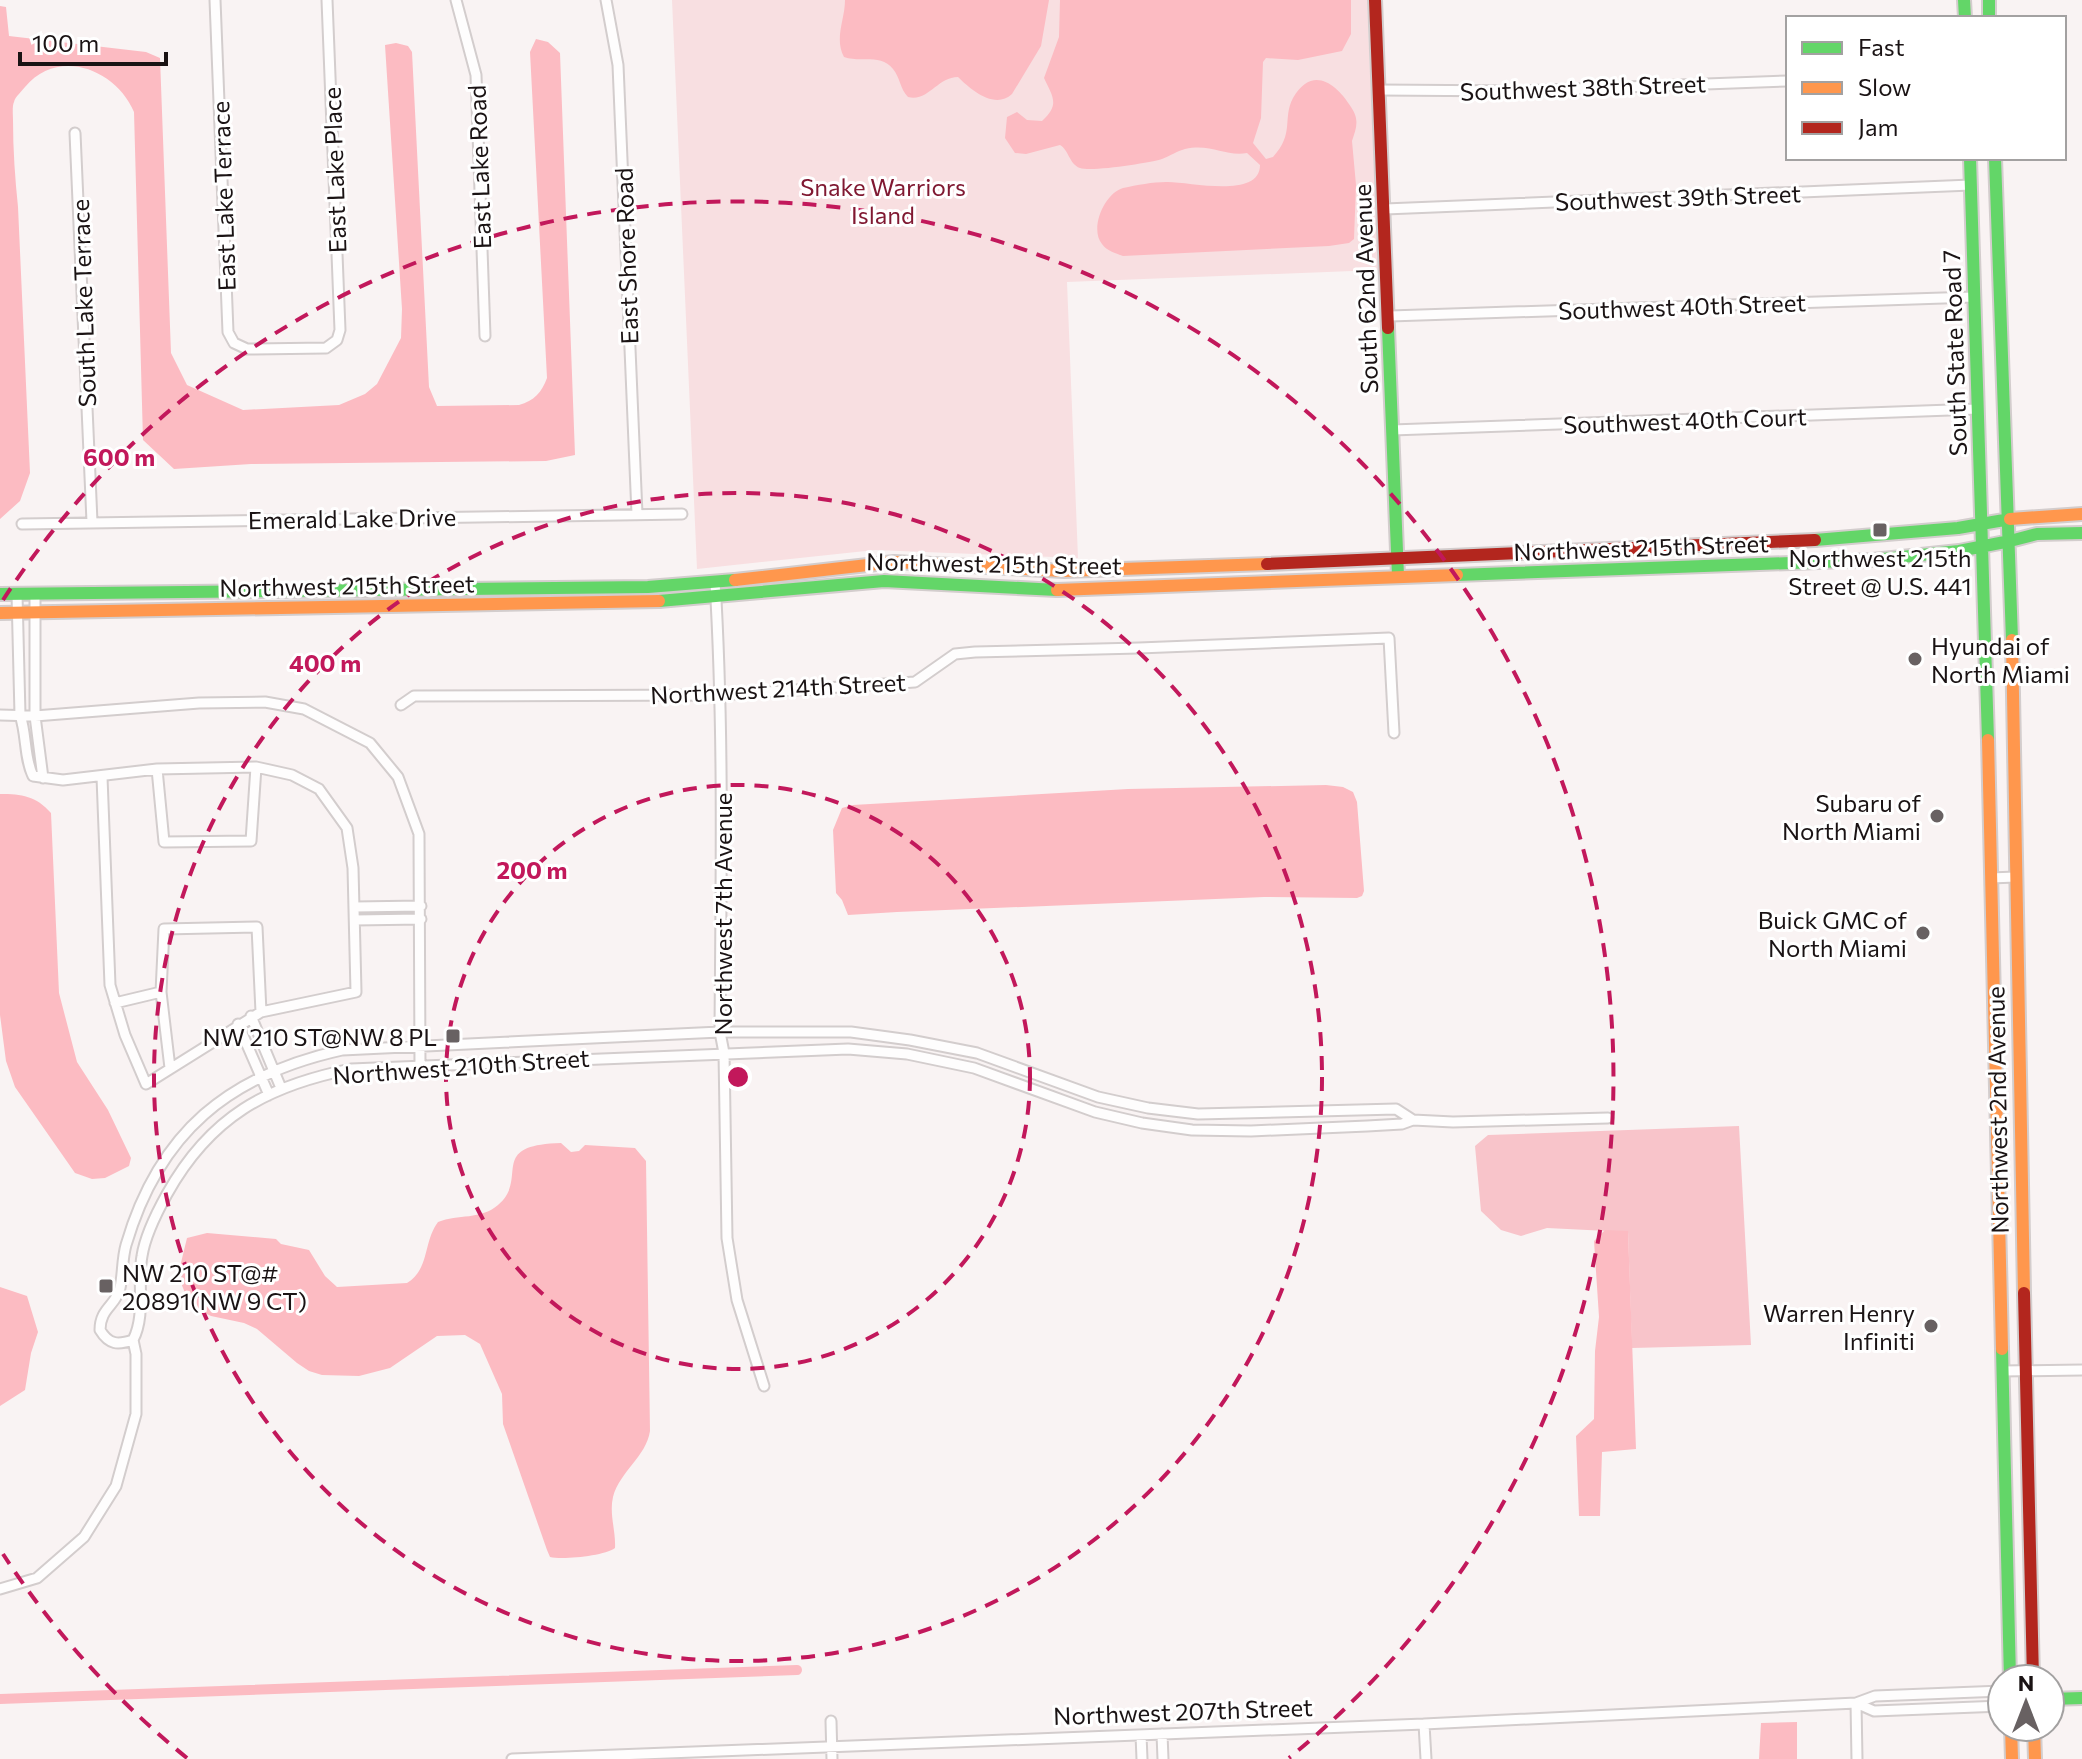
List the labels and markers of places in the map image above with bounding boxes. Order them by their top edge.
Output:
marker: Northwest 215th Street @ U.S. 441 [1871,521,1889,539]
place label: Northwest 215th Street @ U.S. 441 [1788,543,1972,600]
place label: Hyundai of North Miami [1931,631,2070,688]
marker: Hyundai of North Miami [1906,650,1924,668]
place label: Subaru of North Miami [1782,788,1922,845]
marker: Subaru of North Miami [1928,807,1946,825]
place label: Buick GMC of North Miami [1758,905,1908,962]
marker: Buick GMC of North Miami [1914,924,1932,942]
place label: NW 210 ST@NW 8 PL [202,1022,437,1051]
marker: NW 210 ST@NW 8 PL [444,1027,462,1045]
centre of rings [724,1063,752,1091]
place label: NW 210 ST@# 20891(NW 9 CT) [122,1258,307,1315]
marker: NW 210 ST@# 20891(NW 9 CT) [97,1277,115,1295]
place label: Warren Henry Infiniti [1763,1298,1915,1355]
marker: Warren Henry Infiniti [1922,1317,1940,1335]

